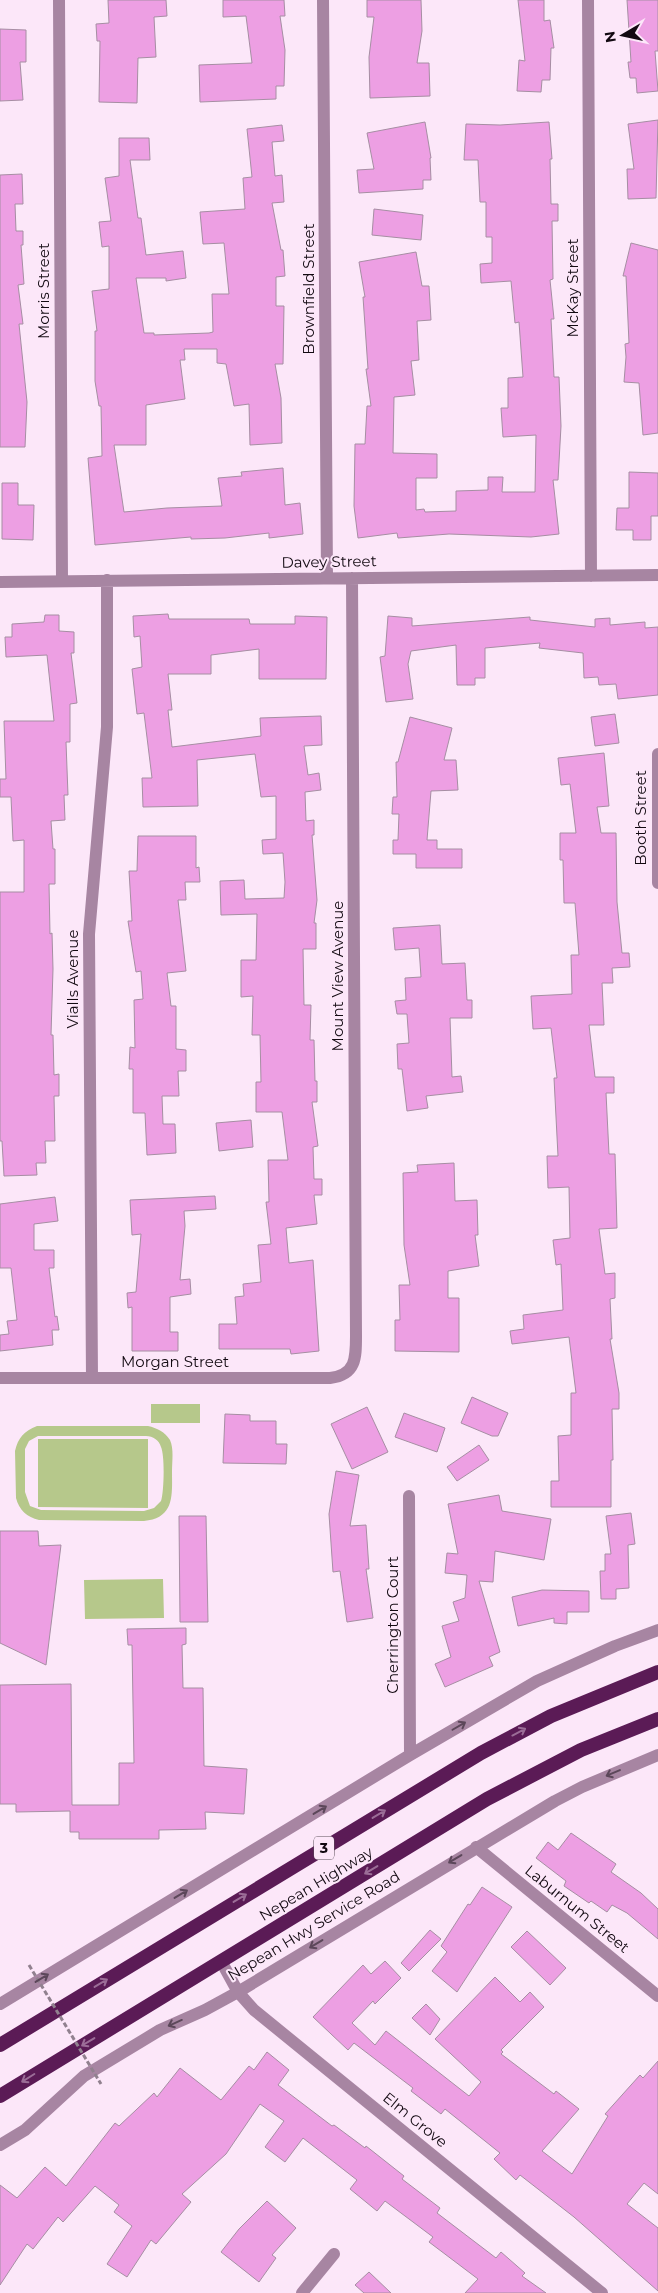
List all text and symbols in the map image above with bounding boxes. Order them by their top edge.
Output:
north arrow [598,10,648,60]
text: N [600,30,620,44]
street label: Brownfield Street [299,223,318,355]
street label: McKay Street [563,238,582,338]
street label: Morris Street [34,243,53,339]
street label: Davey Street [281,551,377,572]
street label: Booth Street [631,770,650,866]
street label: Mount View Avenue [328,901,347,1051]
street label: Vialls Avenue [63,929,82,1029]
street label: Morgan Street [121,1352,229,1371]
street label: Cherrington Court [383,1556,402,1694]
one-way arrow [451,1721,465,1731]
one-way arrow [512,1727,527,1737]
one-way arrow [606,1769,621,1779]
one-way arrow [312,1805,326,1815]
one-way arrow [372,1808,386,1818]
road number: 3 [314,1836,334,1860]
street label: Nepean Highway [255,1842,377,1925]
one-way arrow [448,1855,462,1865]
street label: Laburnum Street [521,1861,634,1957]
one-way arrow [364,1866,378,1876]
street label: Nepean Hwy Service Road [224,1867,403,1985]
one-way arrow [173,1889,187,1899]
one-way arrow [233,1893,247,1903]
one-way arrow [310,1939,324,1949]
one-way arrow [34,1973,48,1983]
one-way arrow [94,1977,108,1987]
one-way arrow [168,2019,183,2029]
one-way arrow [81,2038,95,2048]
one-way arrow [22,2074,36,2084]
street label: Elm Grove [379,2088,451,2151]

